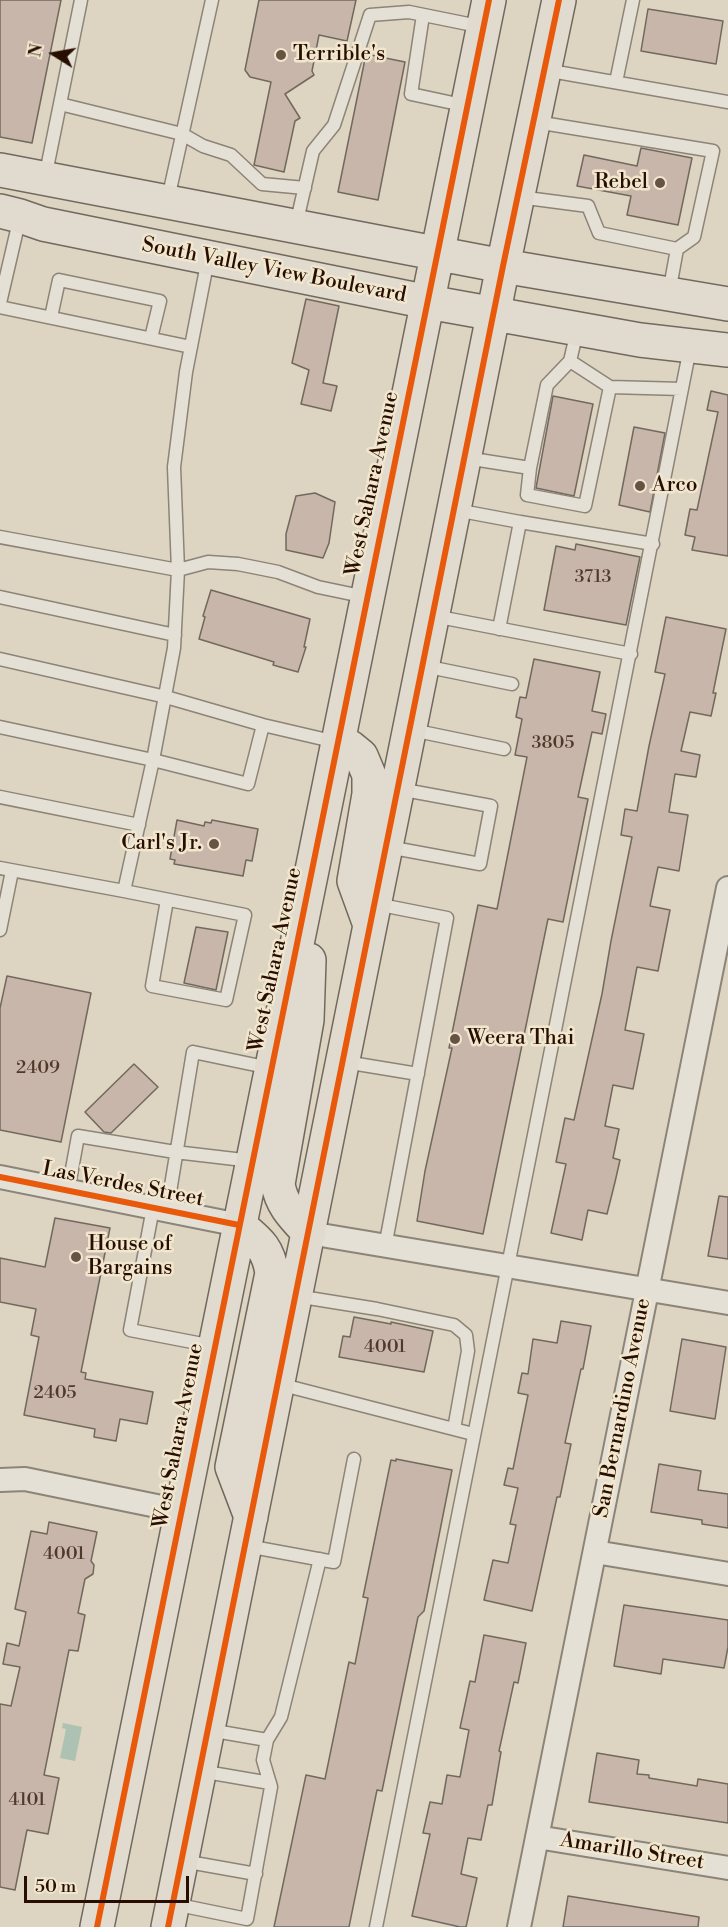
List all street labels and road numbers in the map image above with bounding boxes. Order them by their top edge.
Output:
street label: South Valley View Boulevard [140,233,408,309]
street label: West Sahara Avenue [341,389,405,579]
street label: West Sahara Avenue [244,865,308,1055]
street label: Las Verdes Street [40,1157,206,1213]
street label: San Bernardino Avenue [589,1296,657,1520]
street label: West Sahara Avenue [149,1341,209,1531]
street label: Amarillo Street [558,1828,706,1876]

